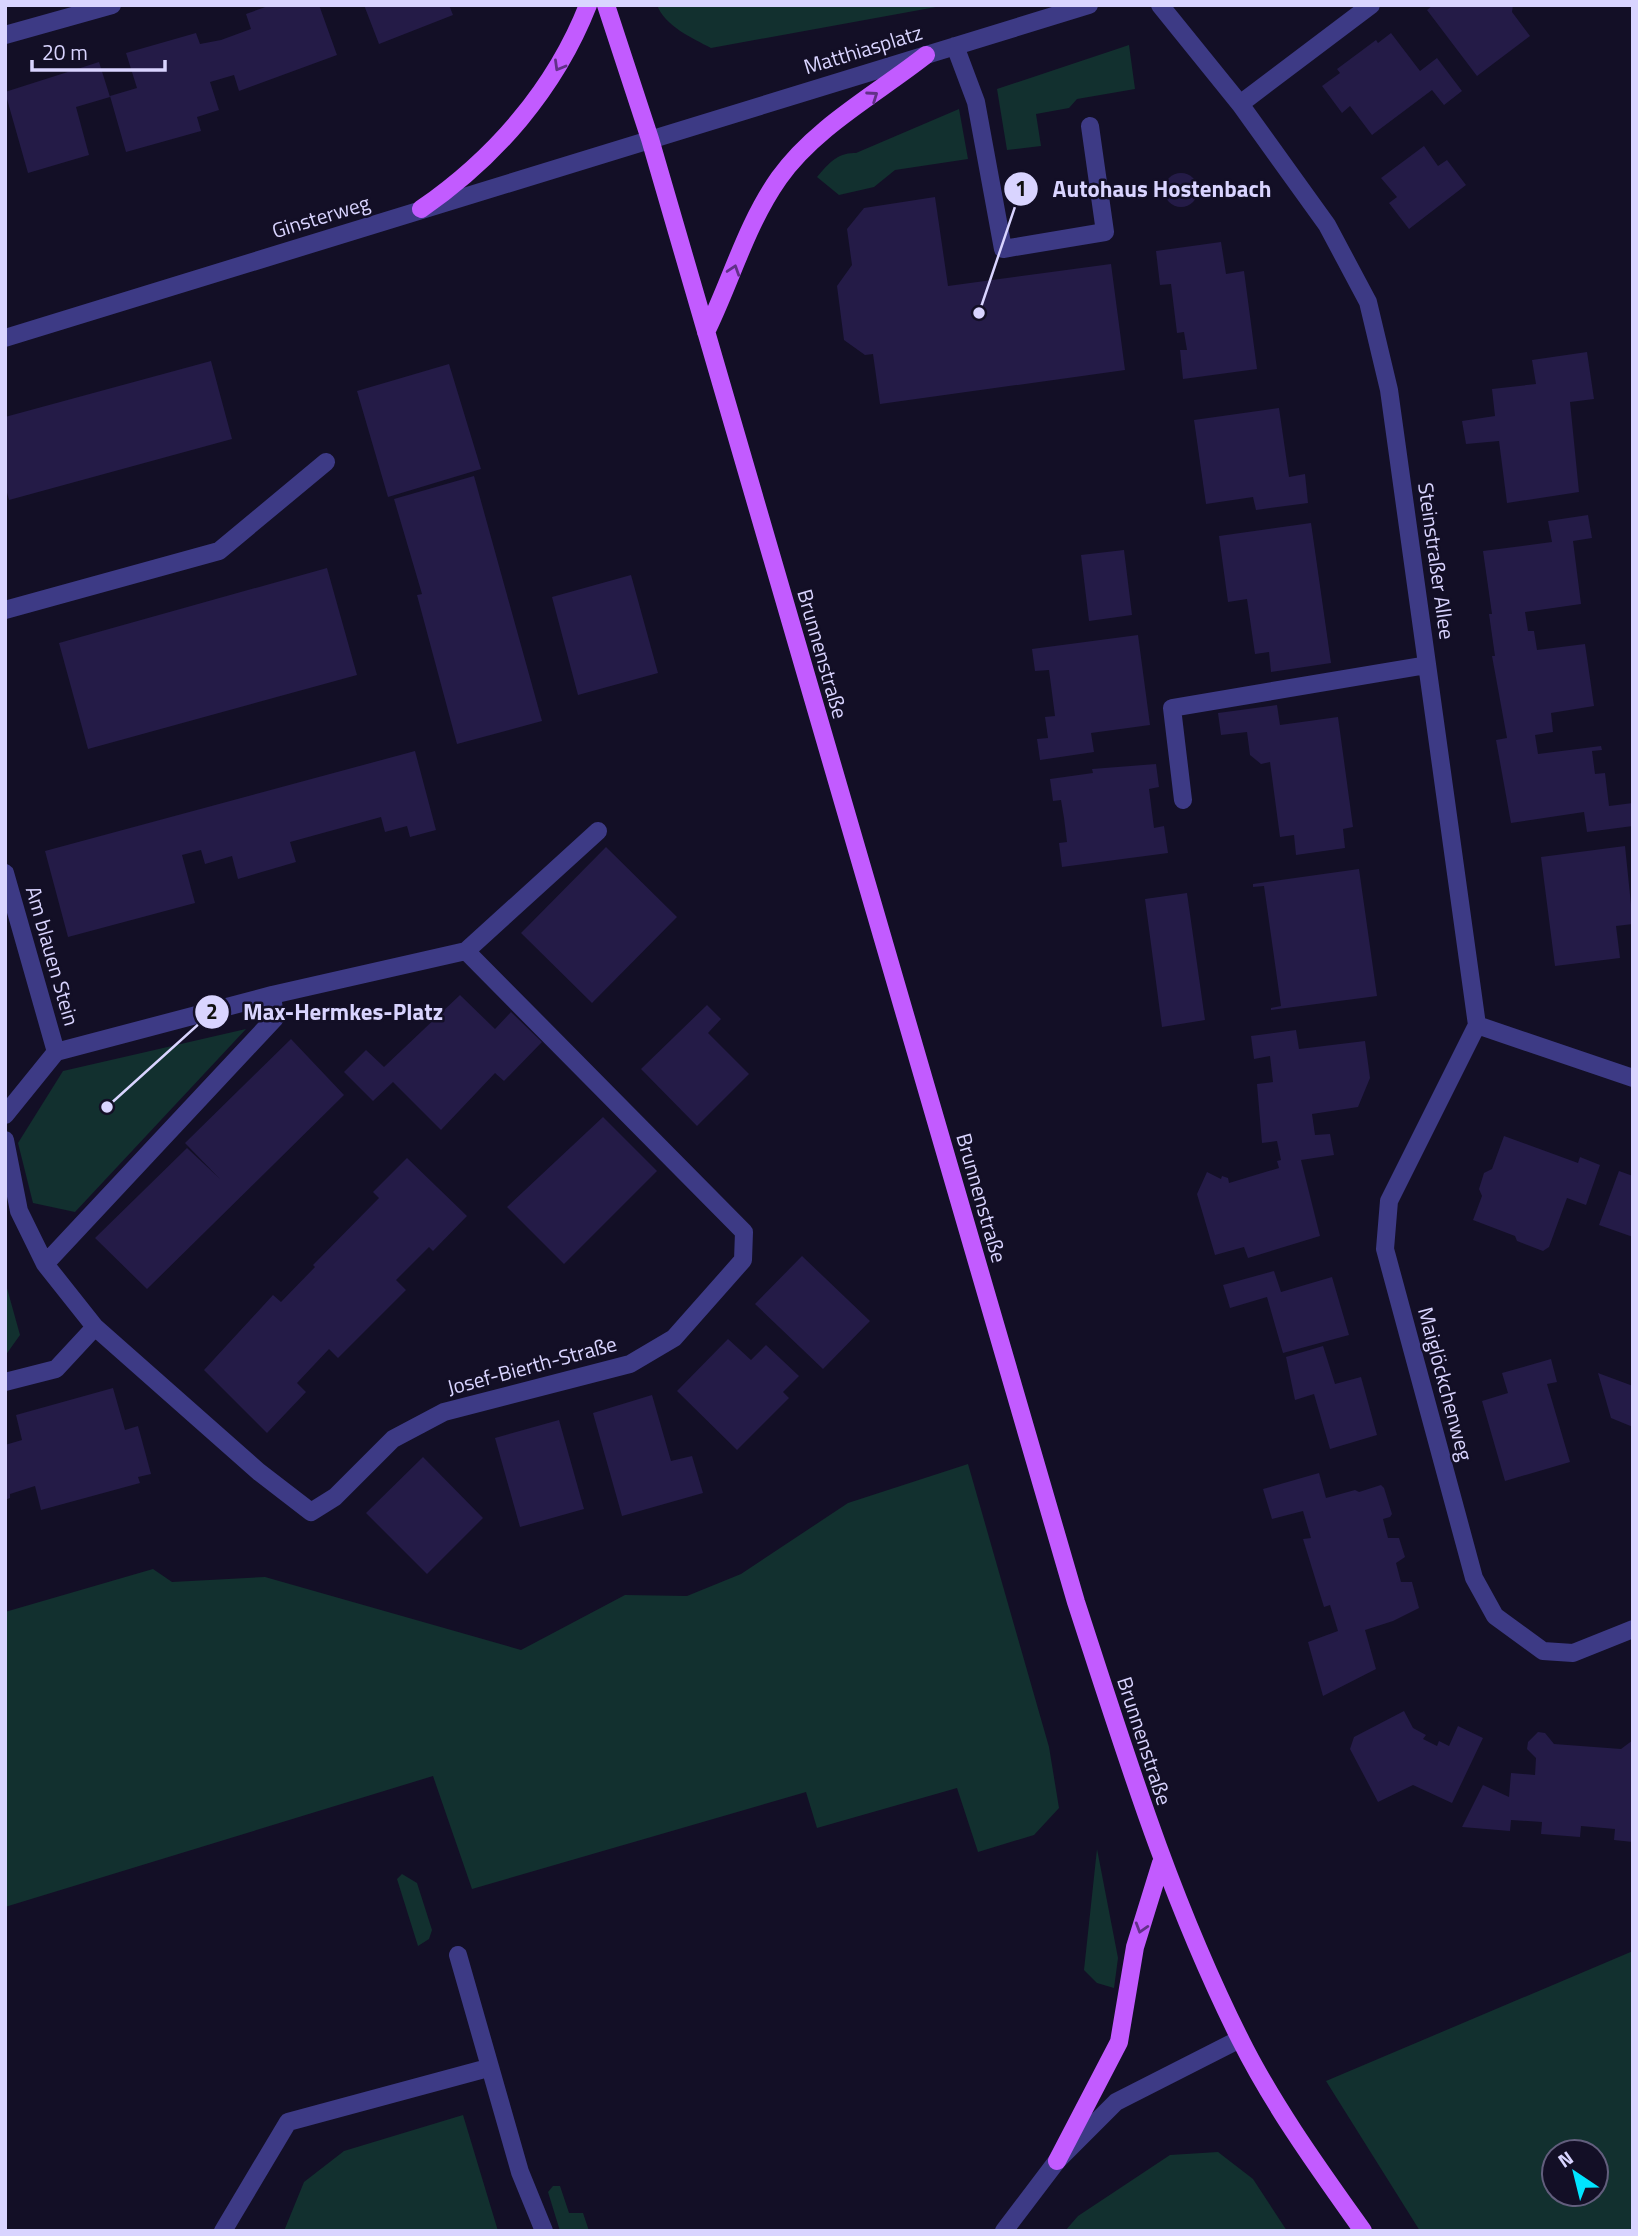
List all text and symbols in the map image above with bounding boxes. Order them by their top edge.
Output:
street label: Matthiasplatz [799,16,926,82]
scale bar [32,28,164,72]
text: 20 m [42,36,88,68]
one-way arrow [554,59,567,72]
one-way arrow [865,92,878,104]
callout: Autohaus Hostenbach [1004,167,1286,211]
text: Autohaus Hostenbach [1053,171,1271,206]
text: 1 [1015,172,1027,204]
street label: Ginsterweg [268,186,374,246]
one-way arrow [726,264,740,277]
street label: Steinstraßer Allee [1410,480,1464,641]
street label: Brunnenstraße [789,585,857,722]
street label: Am blauen Stein [18,882,88,1029]
callout: Max-Hermkes-Platz [194,990,457,1034]
text: Max-Hermkes-Platz [243,994,443,1029]
text: 2 [206,995,218,1027]
street label: Brunnenstraße [948,1129,1016,1266]
street label: Maiglöckchenweg [1410,1303,1482,1464]
street label: Josef-Bierth-Straße [443,1327,620,1403]
street label: Brunnenstraße [1109,1672,1181,1809]
one-way arrow [1135,1921,1149,1934]
north arrow [1540,2138,1610,2208]
text: N [1551,2143,1579,2174]

